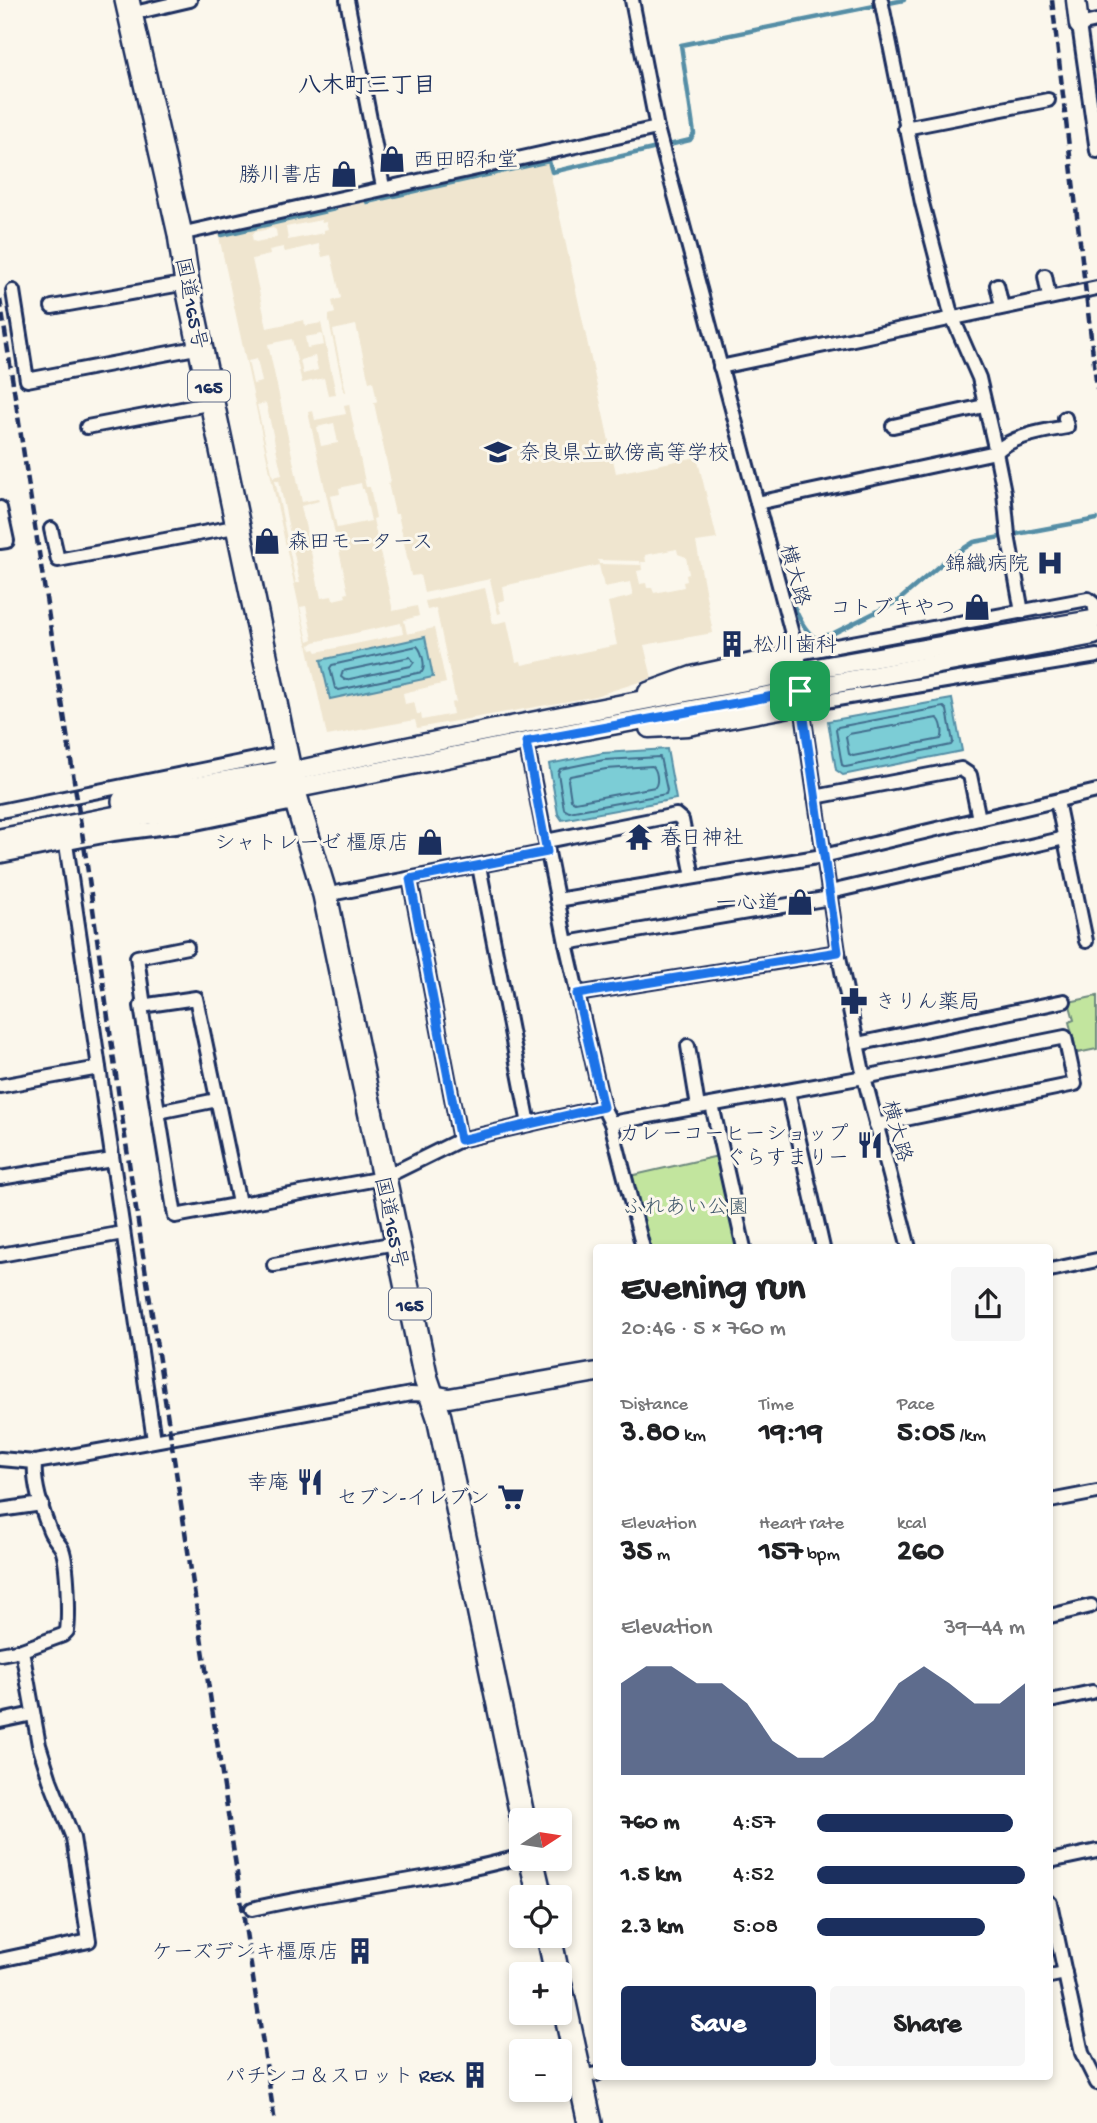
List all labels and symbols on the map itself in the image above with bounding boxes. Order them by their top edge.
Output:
district label: 八木町三丁目 [298,73,436,101]
shop icon: 西田昭和堂 [377,144,407,174]
place label: 西田昭和堂 [413,149,518,175]
shop icon: 勝川書店 [329,159,359,189]
place label: 勝川書店 [239,163,323,190]
street label: 国道165号 [167,255,211,352]
road number: 165 [188,370,230,402]
school or university icon: 奈良県立畝傍高等学校 [483,437,513,467]
place label: 奈良県立畝傍高等学校 [519,441,729,468]
shop icon: 森田モータース [252,526,282,556]
place label: 森田モータース [288,530,433,557]
street label: 横大路 [772,542,814,610]
hospital icon: 錦織病院 [1035,548,1065,578]
place label: 錦織病院 [945,553,1029,579]
shop icon: コトブキやつ [962,592,992,622]
place label: コトブキやつ [830,597,956,623]
building icon: 松川歯科 [717,629,747,659]
place label: 松川歯科 [753,634,837,660]
pin [770,661,830,721]
temple icon: 春日神社 [624,822,654,852]
place label: 春日神社 [660,826,744,853]
shop icon: シャトレーゼ 橿原店 [415,827,445,857]
place label: シャトレーゼ 橿原店 [214,831,409,858]
shop icon: 一心道 [785,887,815,917]
place label: 一心道 [716,892,779,918]
pharmacy icon: きりん薬局 [839,986,869,1016]
place label: きりん薬局 [875,991,980,1017]
street label: 横大路 [874,1098,916,1166]
place label: カレーコーヒーショップ ぐらすまりー [619,1123,849,1173]
restaurant icon: カレーコーヒーショップ ぐらすまりー [855,1130,885,1160]
street label: 国道165号 [367,1174,411,1271]
park label: ふれあい公園 [623,1196,749,1222]
road number: 165 [389,1288,431,1320]
restaurant icon: 幸庵 [295,1467,325,1497]
place label: 幸庵 [247,1471,289,1498]
supermarket icon: セブン-イレブン [496,1482,526,1512]
place label: セブン-イレブン [336,1487,490,1513]
north arrow [509,1808,572,1871]
building icon: ケーズデンキ橿原店 [345,1936,375,1966]
place label: ケーズデンキ橿原店 [152,1940,339,1967]
building icon: パチンコ＆スロット REX [460,2060,490,2090]
place label: パチンコ＆スロット REX [225,2066,455,2091]

